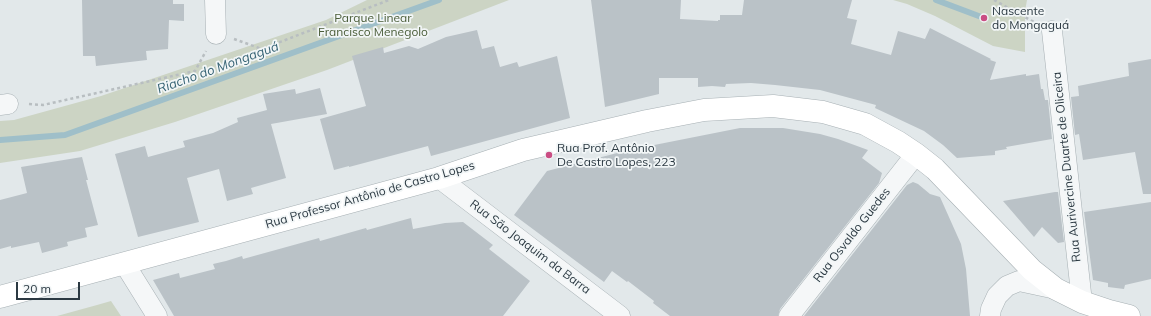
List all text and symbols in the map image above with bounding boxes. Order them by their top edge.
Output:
place label: Nascente do Mongaguá [992,4,1069,32]
park label: Parque Linear Francisco Menegolo [318,11,428,39]
marker: Nascente do Mongaguá [979,13,989,23]
water label: Riacho do Mongaguá [155,39,281,97]
street label: Rua Aurivercine Duarte de Oliceira [1050,71,1084,263]
place label: Rua Prof. Antônio De Castro Lopes, 223 [557,141,676,169]
marker: Rua Prof. Antônio De Castro Lopes, 223 [544,150,554,160]
street label: Rua Professor Antônio de Castro Lopes [264,158,476,232]
street label: Rua Osvaldo Guedes [811,185,893,285]
street label: Rua São Joaquim da Barra [467,197,593,297]
scale bar [18,274,82,300]
text: 20 m [23,281,51,296]

